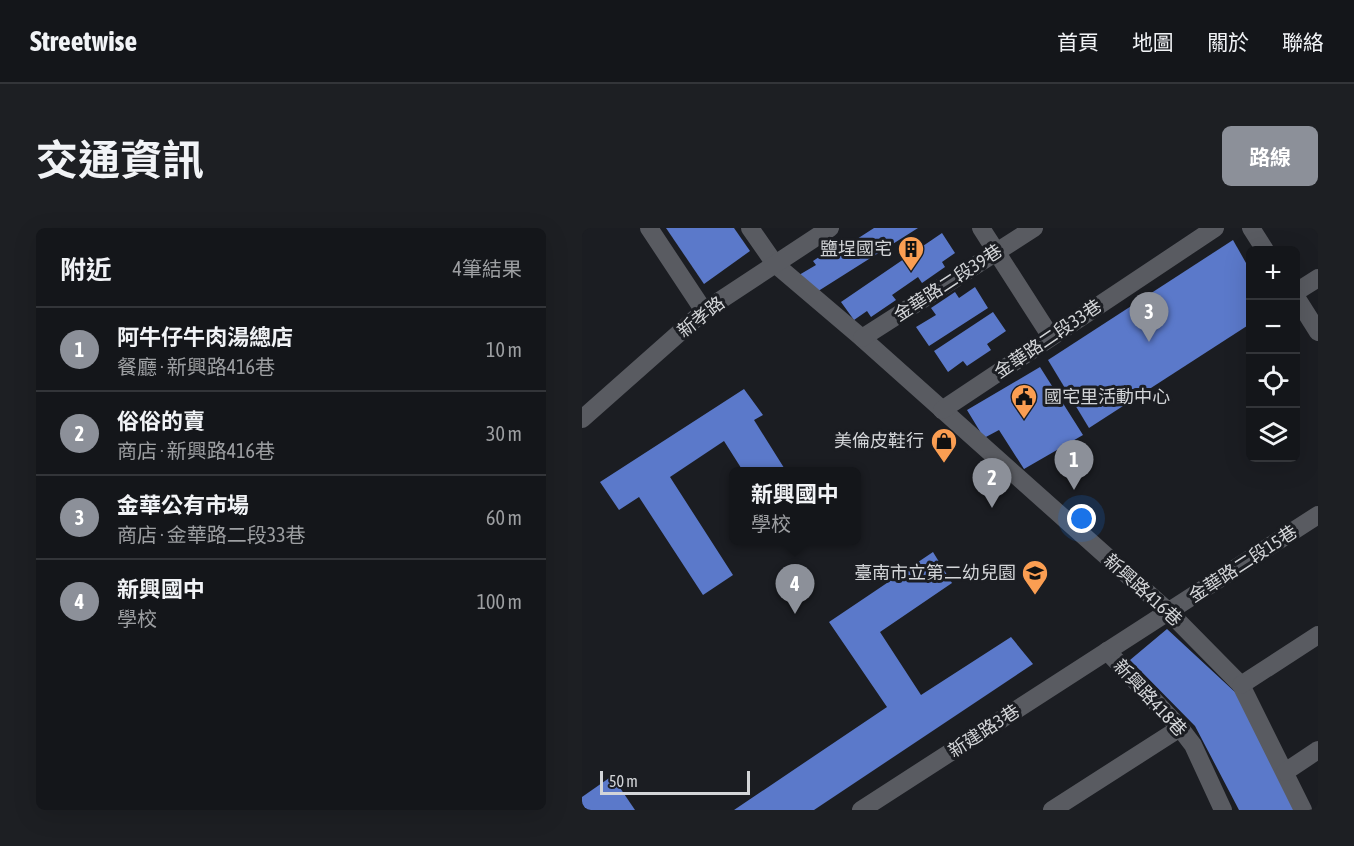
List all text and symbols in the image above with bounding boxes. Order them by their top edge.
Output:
text: Streetwise [30,25,137,57]
text: 首頁 [1057,30,1099,54]
text: 地圖 [1132,30,1174,54]
text: 關於 [1207,30,1249,54]
text: 聯絡 [1282,30,1324,54]
button: 路線 [1222,126,1318,186]
text: 交通資訊 [36,136,204,184]
building icon: 鹽埕國宅 [896,234,926,272]
place label: 鹽埕國宅 [820,238,892,259]
street label: 金華路二段39巷 [890,240,1006,325]
map controls [1246,246,1300,462]
button: + [1246,246,1300,300]
text: 附近 [60,255,112,285]
text: 4筆結果 [453,257,522,280]
street label: 新孝路 [673,292,728,342]
pin: 3 [1130,292,1168,342]
street label: 金華路二段33巷 [990,295,1105,382]
button: − [1246,300,1300,354]
text: 阿牛仔牛肉湯總店 [117,324,293,350]
text: 1 [75,338,84,361]
text: 10 m [486,338,522,361]
button: locate [1246,354,1300,408]
text: 餐廳 · 新興路416巷 [117,355,275,378]
public building icon: 國宅里活動中心 [1009,382,1039,420]
place label: 國宅里活動中心 [1044,386,1170,407]
text: 俗俗的賣 [117,408,205,434]
button: layers [1246,408,1300,462]
text: 2 [75,422,84,445]
text: 30 m [486,422,522,445]
shop icon: 美倫皮鞋行 [929,426,959,464]
place label: 美倫皮鞋行 [834,430,924,451]
text: 商店 · 新興路416巷 [117,439,275,462]
pin: 1 [1054,440,1094,490]
pin: 2 [972,458,1012,508]
popup [729,467,861,545]
text: 新興國中 [751,481,839,507]
text: 金華公有市場 [117,492,249,518]
your location [1067,504,1096,533]
text: 3 [75,506,84,529]
text: 60 m [486,506,522,529]
text: 學校 [751,512,791,535]
street label: 金華路二段15巷 [1185,521,1301,606]
text: 商店 · 金華路二段33巷 [117,523,306,546]
street label: 新興路416巷 [1100,549,1187,630]
school or university icon: 臺南市立第二幼兒園 [1020,558,1050,596]
place label: 臺南市立第二幼兒園 [854,562,1016,583]
pin: 4 [776,564,814,614]
text: 新興國中 [117,576,205,602]
text: 4 [75,590,84,613]
text: 100 m [477,590,522,613]
text: 學校 [117,607,157,630]
street label: 新興路418巷 [1109,655,1191,740]
street label: 新建路3巷 [944,700,1023,761]
scale bar [600,768,750,796]
text: 50 m [609,772,638,790]

